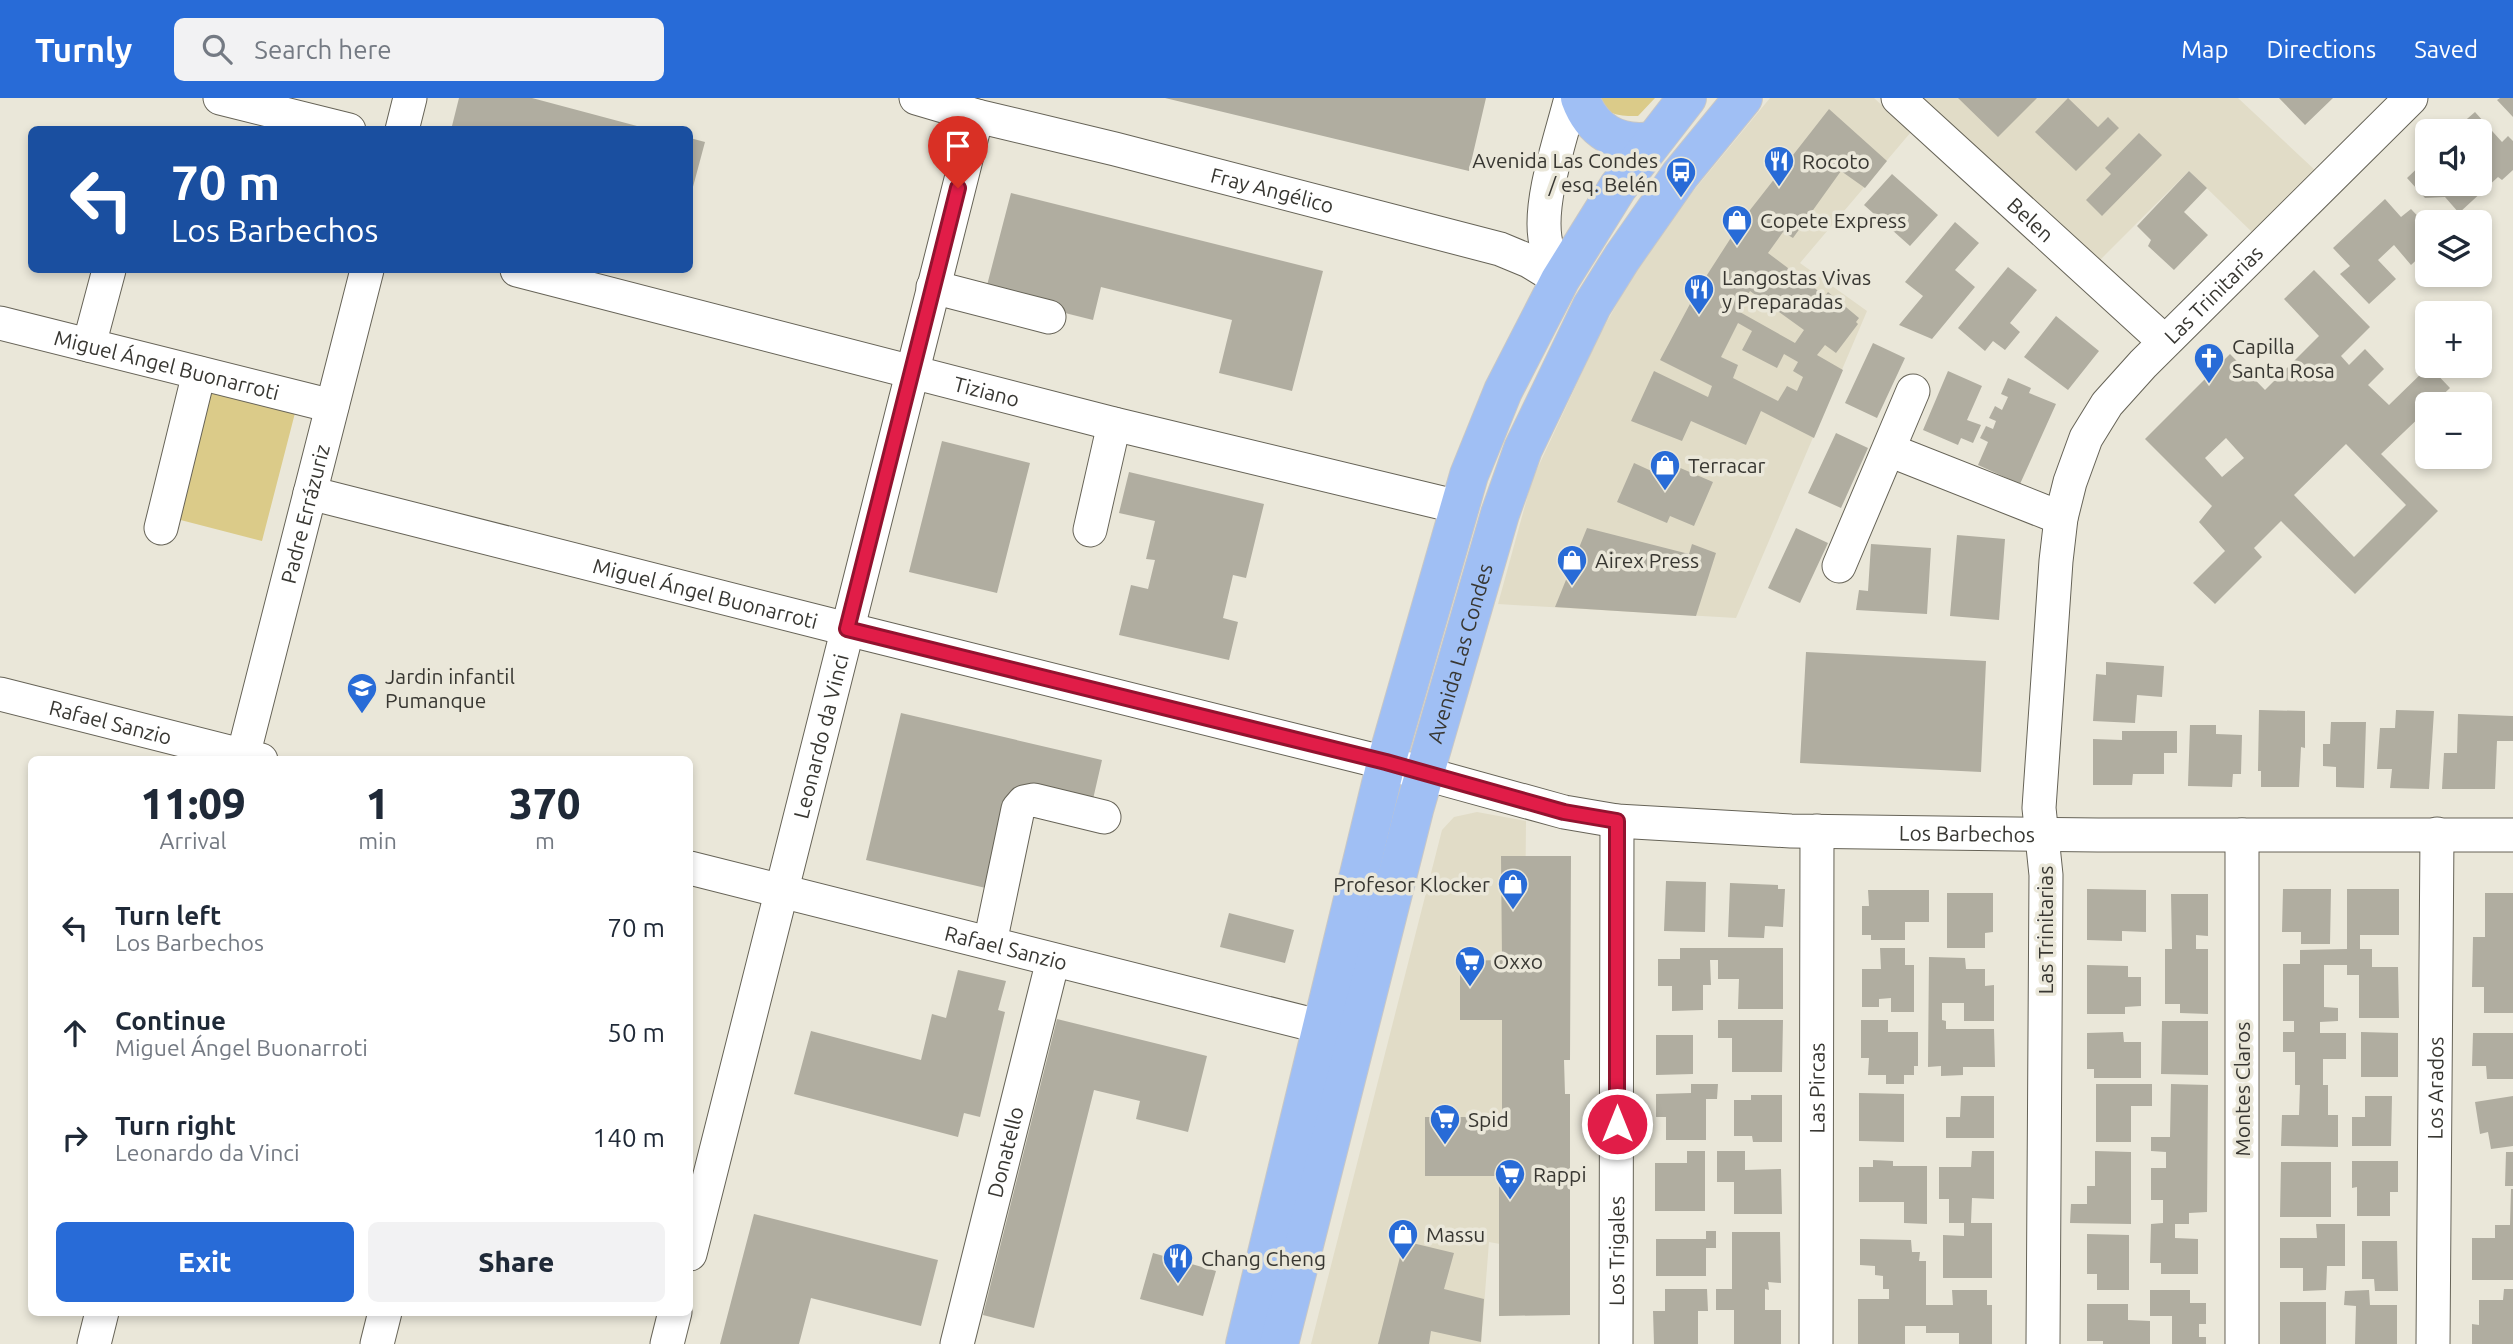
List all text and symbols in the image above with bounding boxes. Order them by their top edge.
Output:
search box [174,18,664,81]
icon: search [198,30,236,68]
text: Turnly [35,31,132,68]
text: Search here [254,35,392,64]
text: Map [2181,36,2228,63]
text: Directions [2266,36,2376,63]
text: Saved [2414,36,2478,63]
pin [928,116,988,188]
map controls [2415,119,2492,469]
button: sound [2415,119,2492,196]
icon: arrive [939,127,977,165]
restaurant icon: Rocoto [1762,144,1796,188]
place label: Avenida Las Condes / esq. Belén [1472,148,1658,196]
place label: Rocoto [1802,149,1870,173]
icon: left [56,154,147,245]
text: 70 m [171,154,280,209]
bus stop icon: Avenida Las Condes / esq. Belén [1664,155,1698,199]
street label: Fray Angélico [1208,162,1336,217]
street label: Belen [2003,192,2059,246]
shop icon: Copete Express [1720,203,1754,247]
place label: Copete Express [1760,208,1906,232]
button: layers [2415,210,2492,287]
text: Los Barbechos [171,212,378,248]
street label: Las Trinitarias [2159,240,2267,348]
place label: Langostas Vivas y Preparadas [1722,265,1871,313]
restaurant icon: Langostas Vivas y Preparadas [1682,272,1716,316]
button: + [2415,301,2492,378]
street label: Miguel Ángel Buonarroti [52,325,282,404]
place label: Capilla Santa Rosa [2232,334,2335,382]
church icon: Capilla Santa Rosa [2192,341,2226,385]
street label: Tiziano [951,371,1022,411]
button: − [2415,392,2492,469]
street label: Padre Errázuriz [276,442,334,586]
shop icon: Terracar [1648,448,1682,492]
place label: Terracar [1688,453,1765,477]
shop icon: Airex Press [1555,543,1589,587]
place label: Airex Press [1595,548,1699,572]
street label: Miguel Ángel Buonarroti [591,553,820,633]
street label: Avenida Las Condes [1422,561,1497,746]
street label: Leonardo da Vinci [788,652,853,821]
place label: Jardin infantil Pumanque [385,664,515,712]
school or university icon: Jardin infantil Pumanque [345,671,379,715]
street label: Rafael Sanzio [47,695,174,749]
text: 11:09 [141,780,246,827]
text: 1 [366,780,389,827]
text: 370 [509,780,580,827]
street label: Los Barbechos [1899,820,2035,846]
text: Arrival [160,828,227,853]
text: min [358,828,397,853]
text: m [535,828,555,853]
street label: Las Trinitarias [2033,866,2057,994]
shop icon: Profesor Klocker [1496,867,1530,911]
place label: Profesor Klocker [1333,872,1490,896]
text: Turn left [115,901,221,930]
icon: left [56,909,94,947]
text: 70 m [607,913,665,942]
street label: Rafael Sanzio [942,921,1070,974]
text: Los Barbechos [115,930,264,955]
supermarket icon: Oxxo [1453,944,1487,988]
place label: Oxxo [1493,949,1543,973]
text: Continue [115,1006,226,1035]
icon: ahead [56,1014,94,1052]
text: 50 m [607,1018,665,1047]
street label: Montes Claros [2230,1022,2254,1156]
text: Miguel Ángel Buonarroti [115,1035,368,1060]
street label: Los Arados [2423,1036,2447,1140]
street label: Las Pircas [1804,1043,1829,1133]
position arrow [1580,1087,1654,1161]
supermarket icon: Spid [1428,1102,1462,1146]
street label: Donatello [982,1104,1028,1200]
place label: Spid [1468,1107,1509,1131]
text: Turn right [115,1111,236,1140]
icon: right [56,1119,94,1157]
text: 140 m [593,1123,665,1152]
text: Leonardo da Vinci [115,1140,300,1165]
supermarket icon: Rappi [1493,1157,1527,1201]
place label: Rappi [1533,1162,1587,1186]
street label: Los Trigales [1604,1196,1628,1306]
shop icon: Massu [1386,1217,1420,1261]
button: Exit [56,1222,354,1302]
button: Share [368,1222,665,1302]
place label: Massu [1426,1222,1485,1246]
restaurant icon: Chang Cheng [1161,1241,1195,1285]
place label: Chang Cheng [1201,1246,1326,1270]

